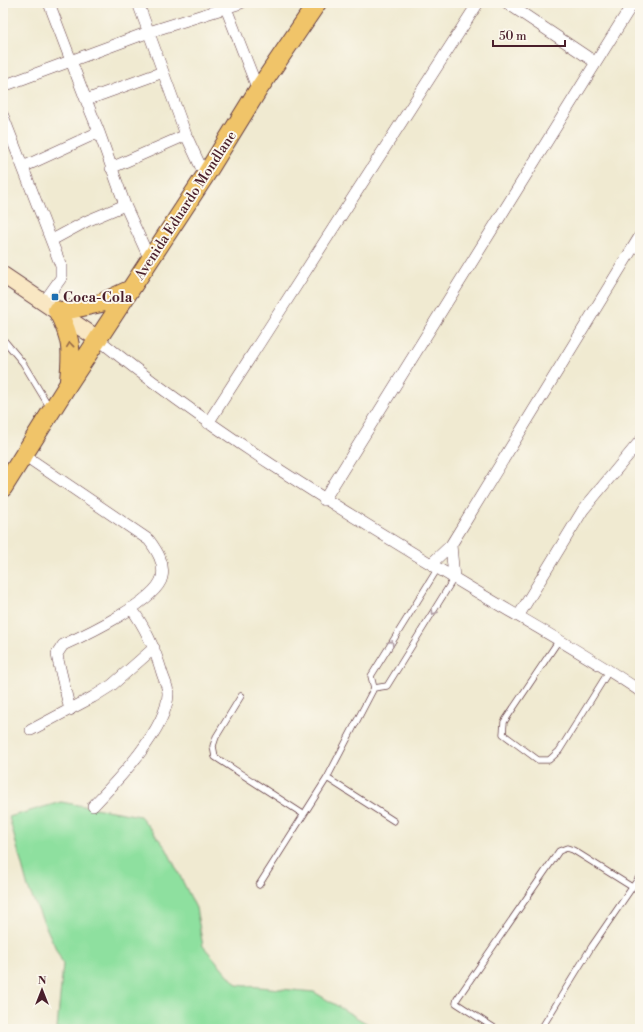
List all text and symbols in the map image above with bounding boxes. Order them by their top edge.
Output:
scale bar [493,22,565,48]
text: 50 m [499,29,527,44]
street label: Avenida Eduardo Mondlane [130,128,241,284]
place label: Coca-Cola [63,289,133,307]
marker: Coca-Cola [50,292,60,302]
one-way arrow [66,342,75,348]
one-way arrow [431,607,438,614]
one-way arrow [387,640,394,647]
north arrow [22,970,62,1010]
text: N [38,974,47,988]

